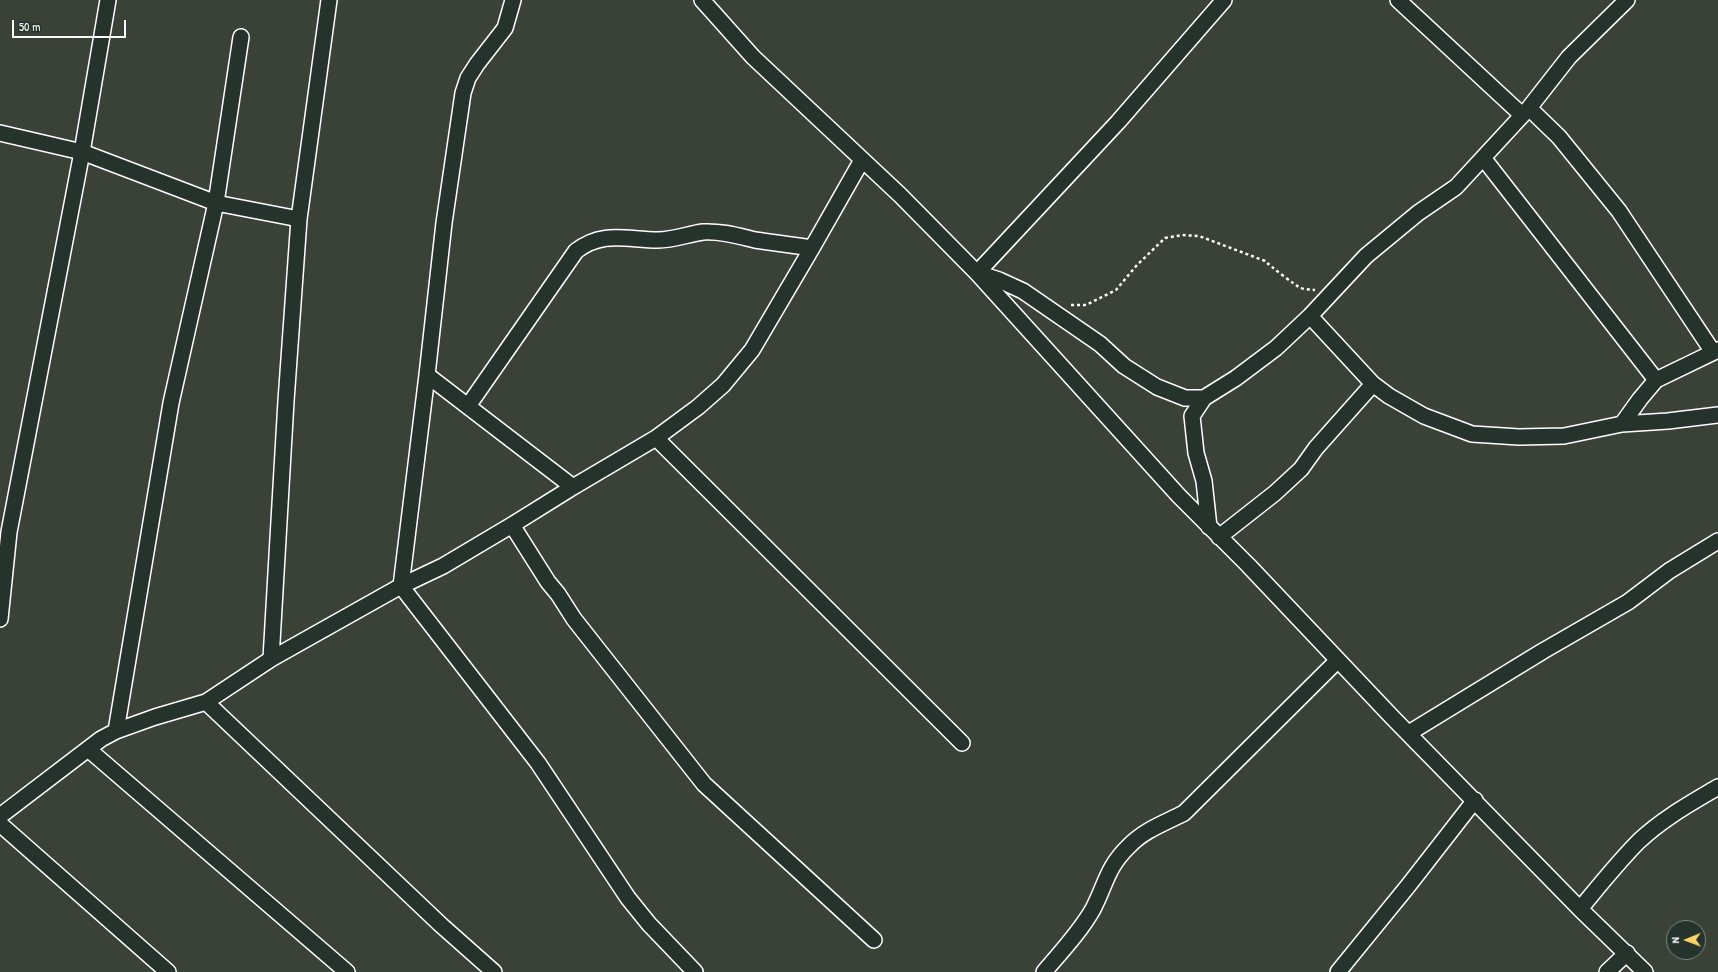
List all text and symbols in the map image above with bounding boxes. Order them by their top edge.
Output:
scale bar [14,12,128,38]
text: 50 m [19,18,40,35]
north arrow [1666,920,1706,960]
text: N [1668,937,1682,943]

